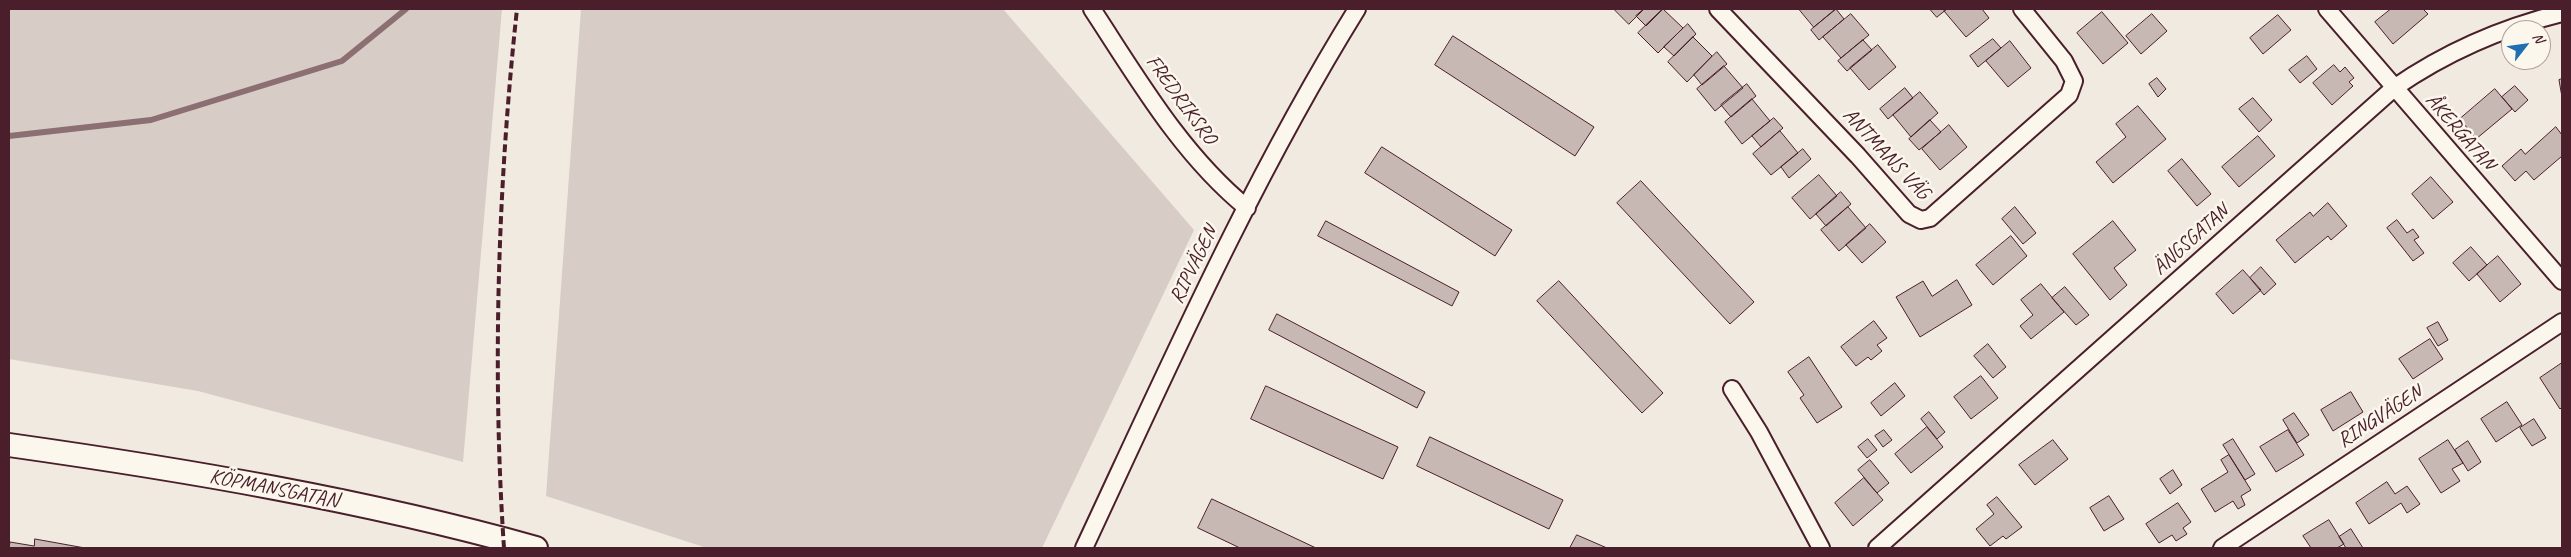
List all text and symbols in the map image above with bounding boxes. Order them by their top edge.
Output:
north arrow [2501,20,2551,70]
text: N [2529,30,2548,46]
street label: FREDRIKSRO [1140,50,1222,150]
street label: ÅKERGATAN [2420,88,2500,176]
street label: ANTMANS VÄG [1837,103,1935,205]
street label: ÄNGSGATAN [2148,199,2234,281]
street label: RIPVÄGEN [1164,222,1224,308]
street label: RINGVÄGEN [2333,380,2427,454]
street label: KÖPMANSGATAN [207,464,341,514]

